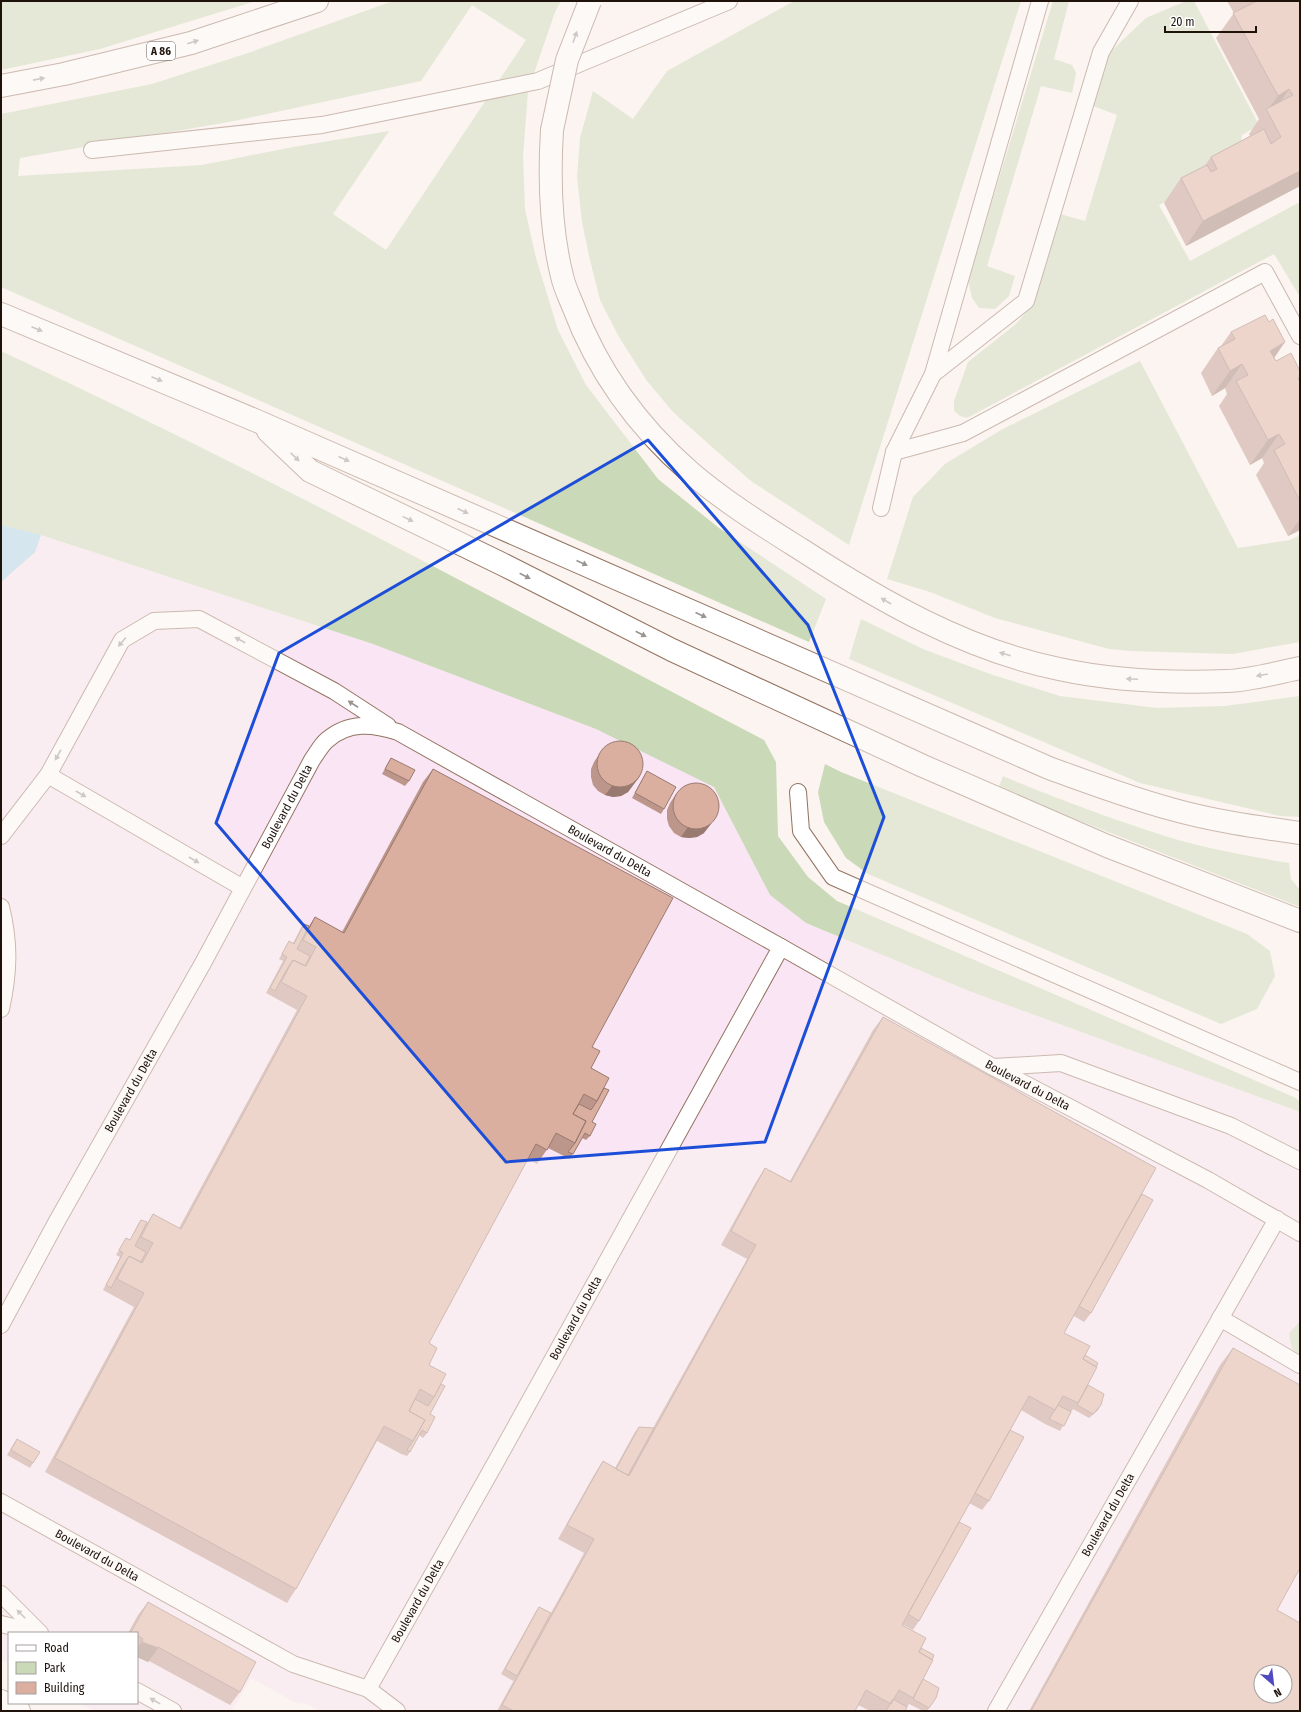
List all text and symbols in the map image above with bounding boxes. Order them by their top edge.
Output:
scale bar [1165,8,1256,34]
text: 20 m [1171,15,1195,29]
one-way arrow [572,31,578,43]
one-way arrow [187,39,199,45]
road number: A 86 [147,42,175,60]
one-way arrow [33,76,45,82]
one-way arrow [31,326,43,333]
one-way arrow [152,377,164,383]
one-way arrow [290,452,300,462]
one-way arrow [338,456,350,462]
one-way arrow [457,508,468,514]
one-way arrow [403,516,414,522]
one-way arrow [576,560,587,566]
one-way arrow [520,573,531,579]
one-way arrow [880,598,892,605]
one-way arrow [695,612,706,618]
one-way arrow [636,631,647,638]
one-way arrow [118,637,127,647]
one-way arrow [234,637,246,644]
one-way arrow [999,651,1011,657]
one-way arrow [1256,672,1268,678]
one-way arrow [1125,676,1138,682]
one-way arrow [347,700,359,707]
one-way arrow [55,749,62,761]
street label: Boulevard du Delta [259,762,315,851]
one-way arrow [75,791,87,798]
street label: Boulevard du Delta [565,822,654,880]
one-way arrow [188,856,200,863]
street label: Boulevard du Delta [102,1046,160,1135]
street label: Boulevard du Delta [983,1057,1072,1113]
street label: Boulevard du Delta [547,1274,604,1363]
street label: Boulevard du Delta [1079,1470,1137,1559]
street label: Boulevard du Delta [53,1527,142,1584]
street label: Boulevard du Delta [388,1557,447,1645]
one-way arrow [16,1609,26,1618]
legend [8,1632,138,1704]
text: Road [44,1641,69,1655]
text: Park [44,1661,66,1675]
north arrow [1253,1664,1293,1704]
text: Building [44,1681,85,1695]
text: N [1271,1685,1283,1700]
one-way arrow [149,1697,161,1704]

